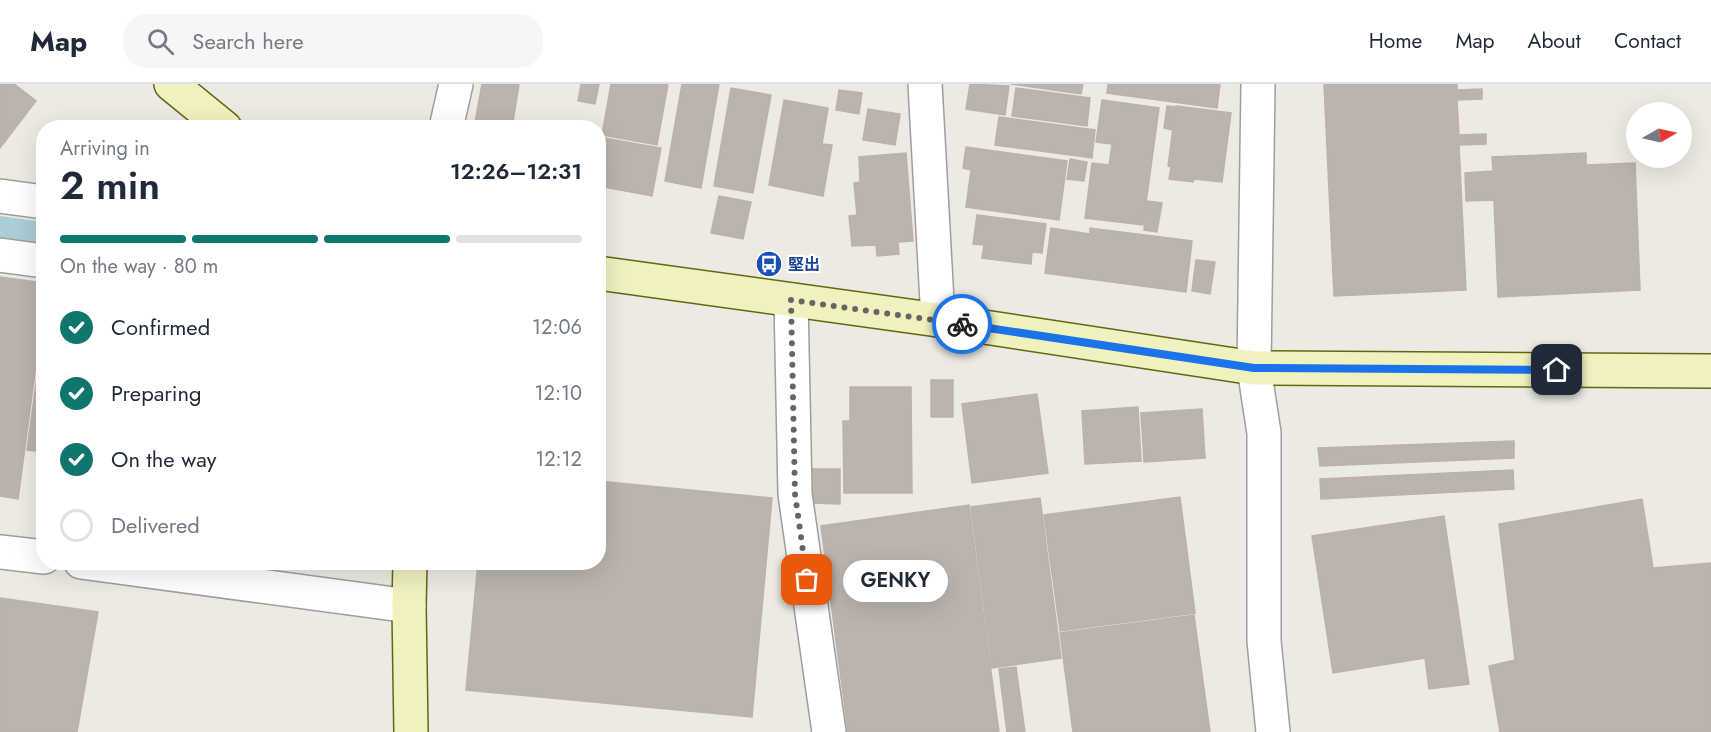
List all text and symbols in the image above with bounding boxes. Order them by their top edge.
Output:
search box [123,14,543,68]
text: Map [30,21,87,62]
icon: search [144,25,177,58]
text: Search here [192,25,304,57]
text: Home [1369,26,1422,56]
text: Map [1455,26,1495,56]
text: About [1528,26,1581,56]
text: Contact [1614,26,1681,56]
north arrow [1626,102,1692,168]
map controls [1626,102,1692,168]
text: Arriving in [60,134,150,163]
text: 12:26–12:31 [450,155,582,187]
text: 2 min [60,157,160,214]
bus stop icon: 堅出 [754,249,784,279]
text: On the way · 80 m [60,252,218,281]
place label: 堅出 [788,253,820,276]
courier [932,294,992,354]
icon: bike [946,308,979,341]
icon: check [60,311,93,344]
text: Confirmed [111,311,210,343]
text: 12:06 [532,313,582,342]
pin [1531,344,1582,395]
icon: home [1540,353,1573,386]
icon: check [60,377,93,410]
text: Preparing [111,377,202,409]
text: 12:10 [535,379,582,408]
icon: check [60,443,93,476]
text: On the way [111,443,216,475]
text: 12:12 [535,445,582,474]
text: Delivered [111,509,200,541]
pin [781,554,832,605]
callout: GENKY [843,559,948,601]
icon: bag [790,563,823,596]
text: GENKY [861,566,930,595]

